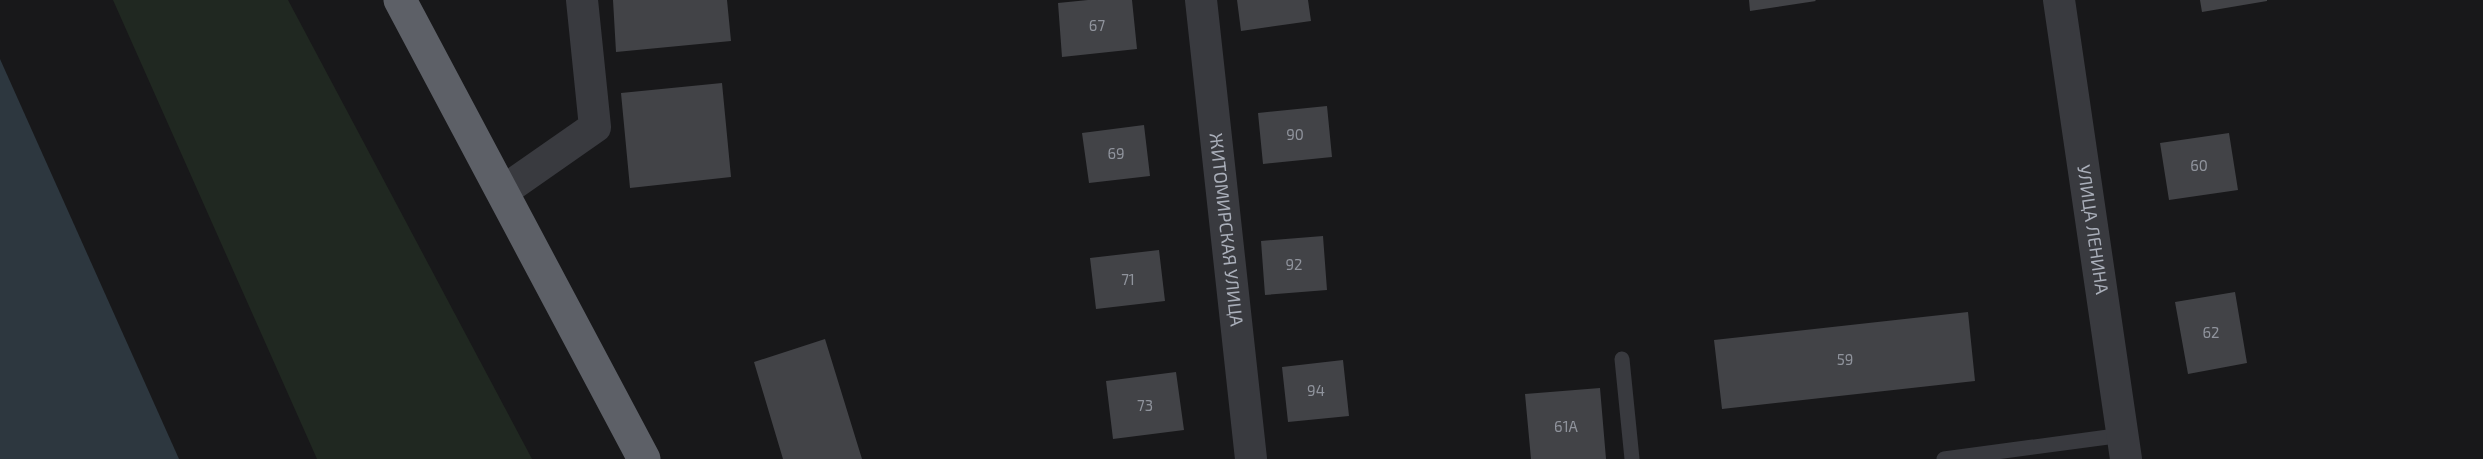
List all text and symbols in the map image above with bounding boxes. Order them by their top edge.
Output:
house number: 67 [1089,16,1105,34]
house number: 90 [1286,125,1304,143]
street label: ЖИТОМИРСКАЯ УЛИЦА [1206,132,1249,328]
house number: 69 [1107,144,1125,162]
house number: 60 [2190,156,2208,174]
street label: УЛИЦА ЛЕНИНА [2073,163,2114,296]
house number: 92 [1285,255,1303,273]
house number: 71 [1121,270,1135,288]
house number: 62 [2202,323,2220,341]
house number: 59 [1837,350,1853,368]
house number: 94 [1307,381,1325,399]
house number: 73 [1137,396,1153,414]
house number: 61А [1554,417,1579,435]

